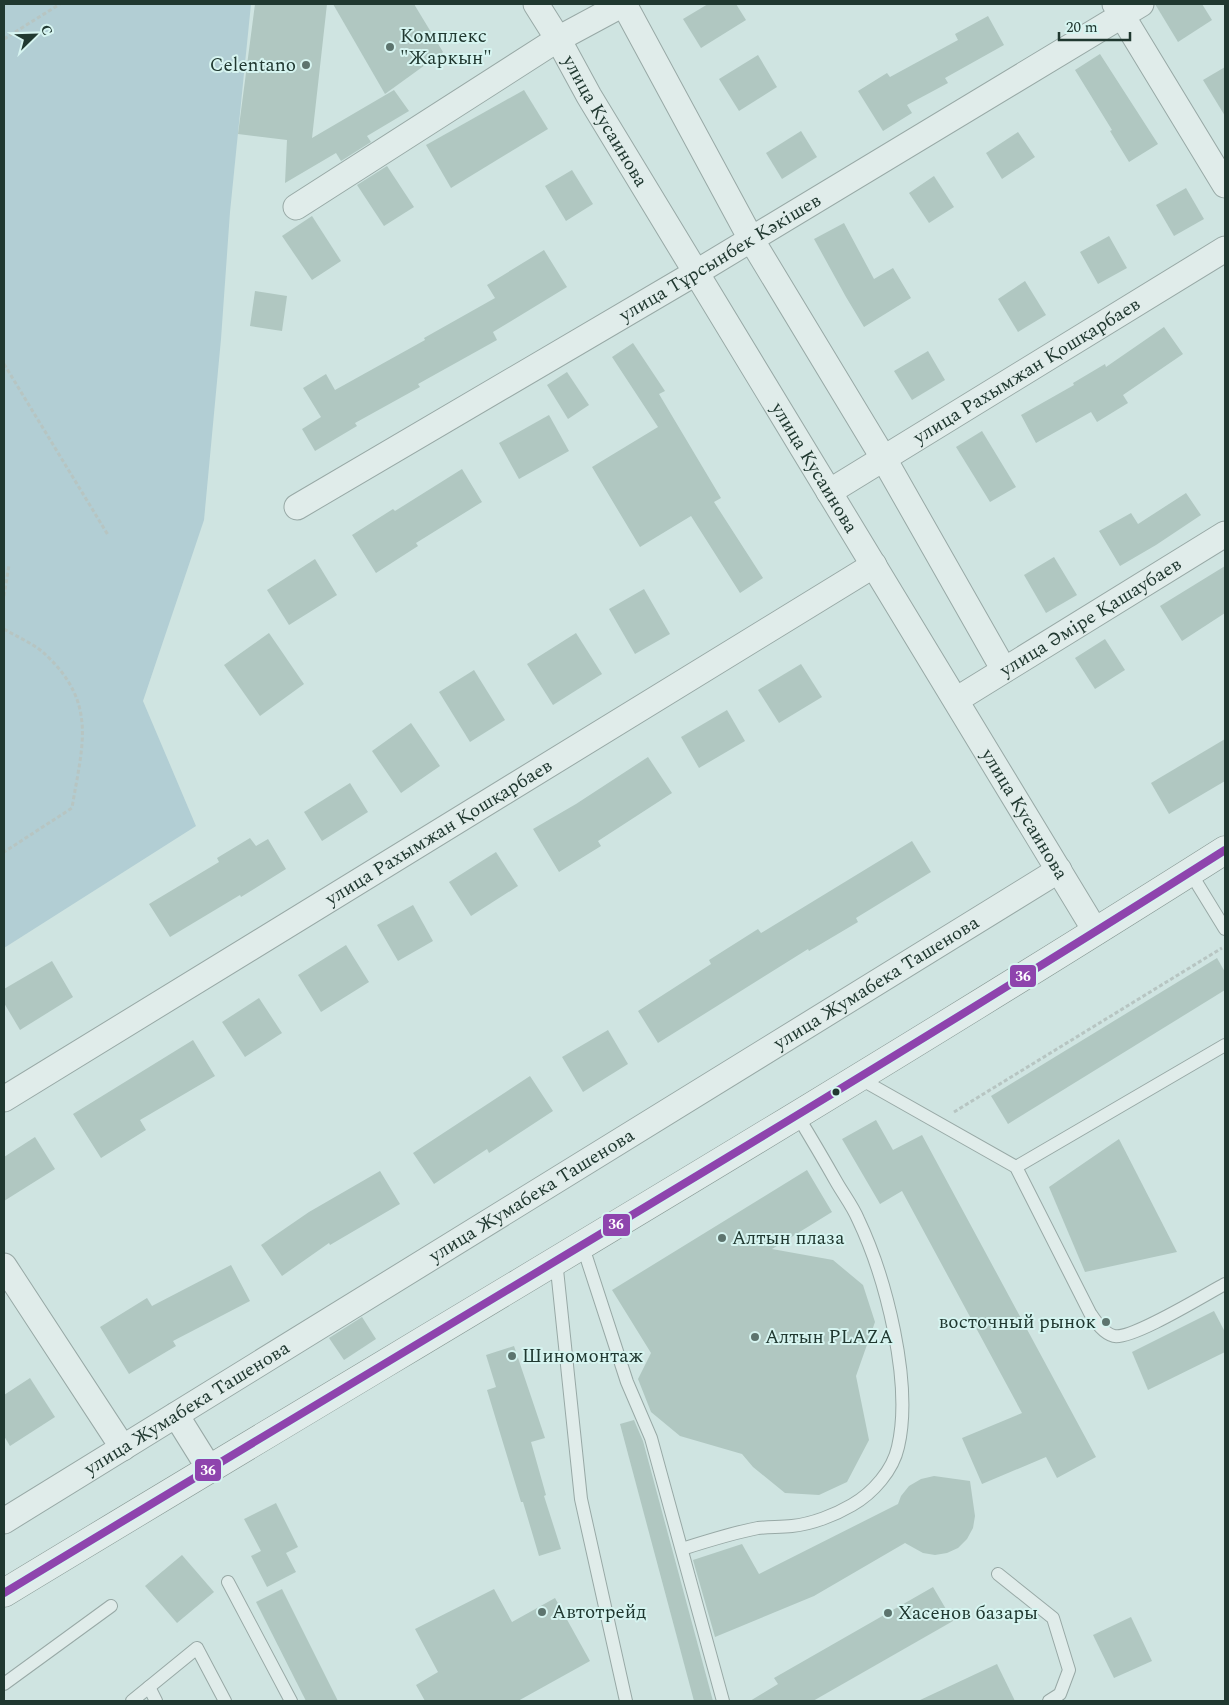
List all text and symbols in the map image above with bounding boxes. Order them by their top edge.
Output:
north arrow [10,10,60,60]
scale bar [1059,10,1130,42]
text: 20 m [1066,16,1098,39]
text: С [35,21,58,39]
place label: Комплекс "Жаркын" [400,22,492,73]
marker: Комплекс "Жаркын" [384,41,396,53]
street label: улица Кусаинова [554,49,656,193]
place label: Celentano [210,51,296,80]
marker: Celentano [300,59,312,71]
street label: улица Тұрсынбек Кәкішев [613,186,826,330]
street label: улица Рахымжан Қошқарбаев [907,290,1146,452]
street label: улица Кусаинова [763,396,866,540]
street label: улица Әміре Қашаубаев [993,550,1187,685]
street label: улица Кусаинова [973,742,1076,886]
street label: улица Рахымжан Қошқарбаев [319,751,558,914]
street label: улица Жумабека Ташенова [767,908,985,1058]
line badge: 36 [1009,964,1037,988]
text: 36 [1015,966,1031,987]
unlabelled marker [831,1087,841,1097]
street label: улица Жумабека Ташенова [422,1120,641,1271]
line badge: 36 [602,1213,631,1237]
text: 36 [608,1214,624,1235]
place label: Алтын плаза [732,1224,845,1253]
marker: Алтын плаза [716,1232,728,1244]
place label: восточный рынок [939,1308,1096,1337]
marker: восточный рынок [1100,1316,1112,1328]
place label: Алтын PLAZA [765,1323,893,1352]
marker: Алтын PLAZA [749,1331,761,1343]
street label: улица Жумабека Ташенова [78,1333,296,1483]
place label: Шиномонтаж [522,1342,644,1371]
marker: Шиномонтаж [506,1350,518,1362]
line badge: 36 [194,1458,222,1482]
text: 36 [200,1460,216,1481]
place label: Автотрейд [552,1598,646,1627]
place label: Хасенов базары [898,1599,1038,1628]
marker: Автотрейд [536,1606,548,1618]
marker: Хасенов базары [882,1607,894,1619]

